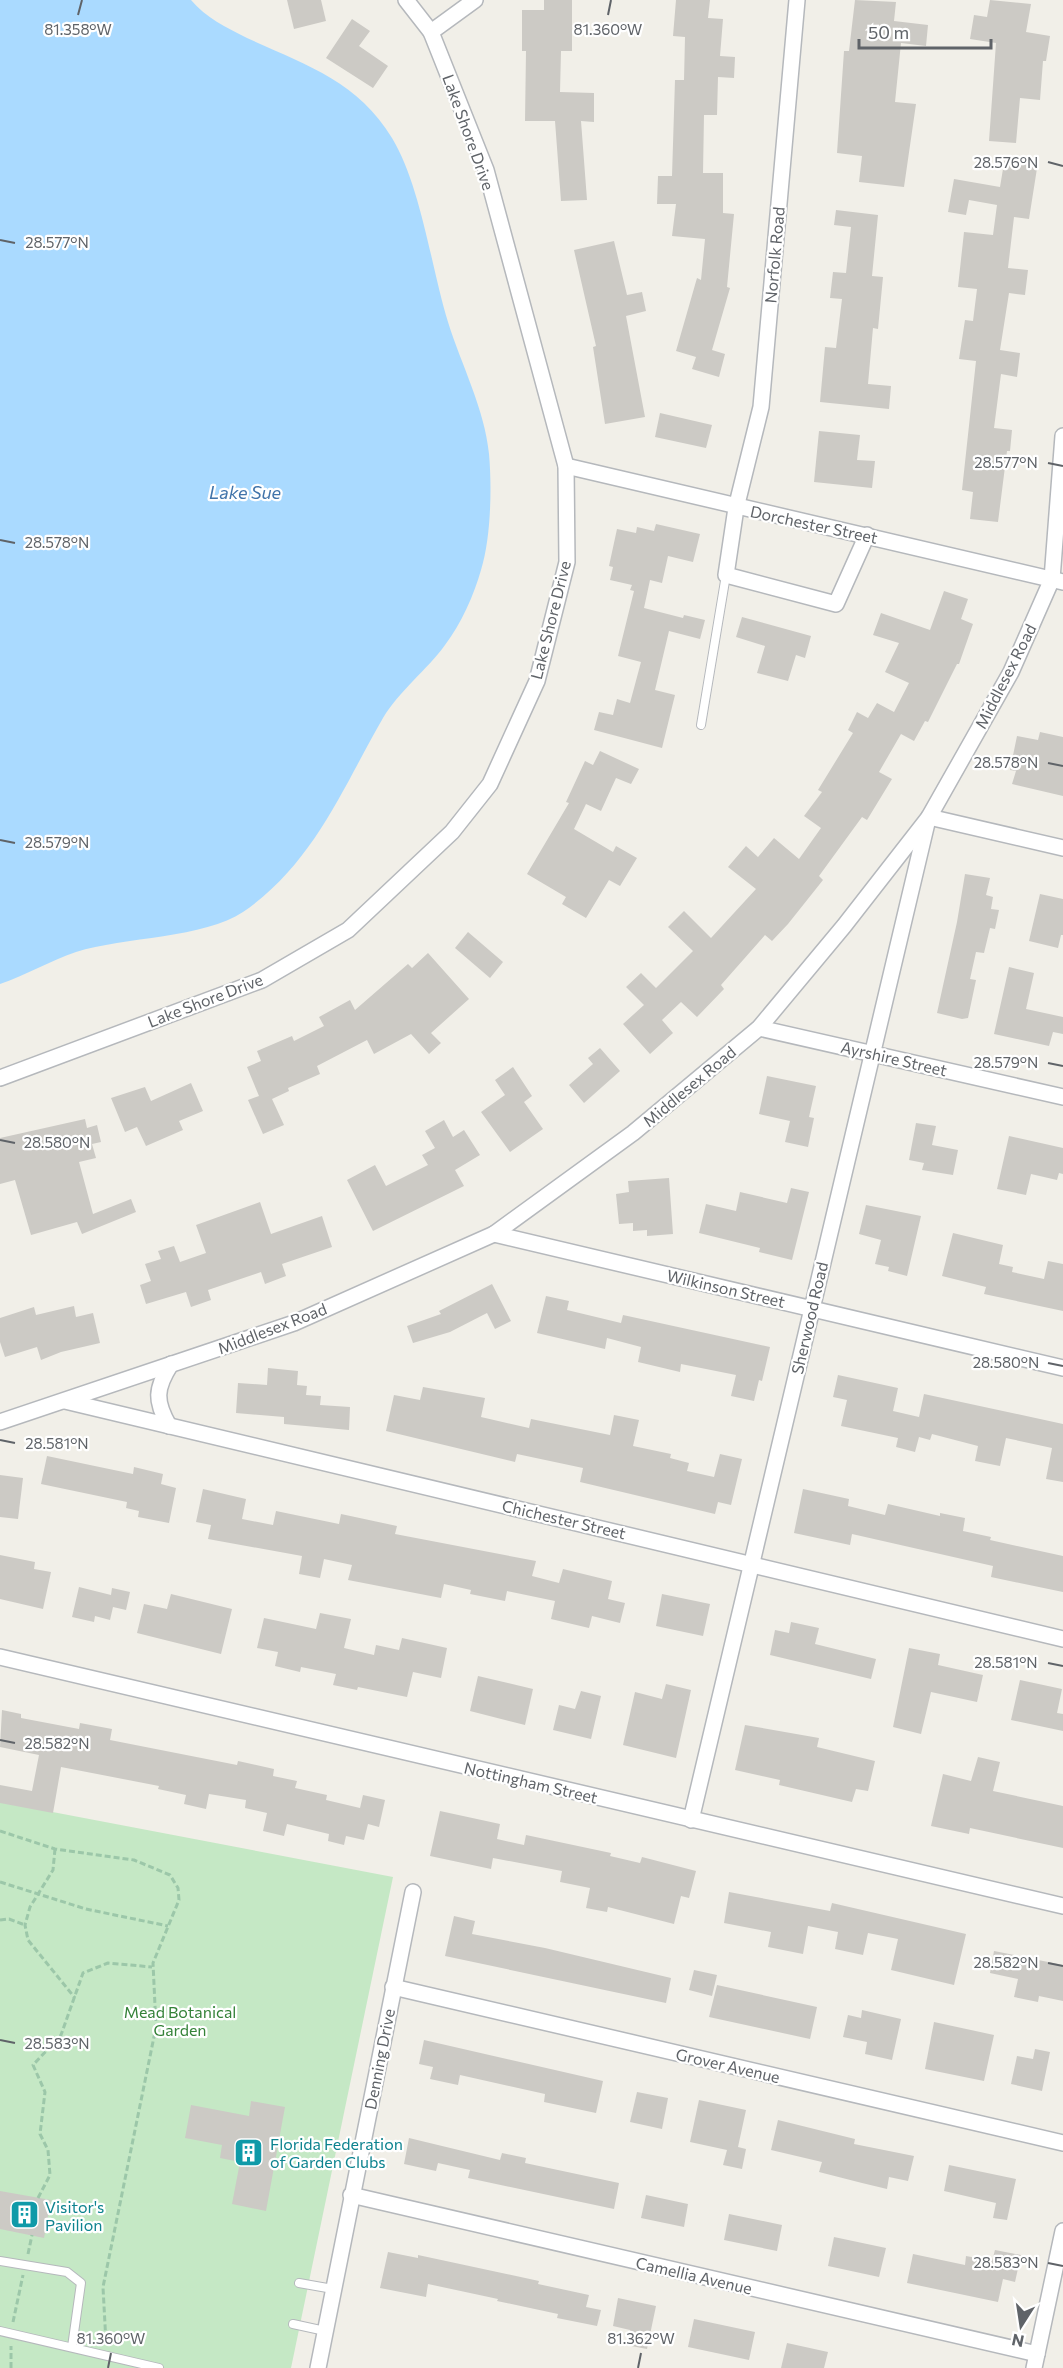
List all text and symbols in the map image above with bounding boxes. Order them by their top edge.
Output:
scale bar [859,12,991,50]
text: 81.358°W [44,20,112,38]
text: 81.360°W [574,20,642,38]
text: 50 m [868,21,909,43]
street label: Lake Shore Drive [439,72,499,192]
text: 28.576°N [974,153,1038,171]
street label: Norfolk Road [760,206,788,304]
text: 28.577°N [25,233,89,251]
text: 28.577°N [974,453,1038,471]
water label: Lake Sue [209,481,282,503]
street label: Dorchester Street [749,501,880,547]
text: 28.578°N [25,533,89,551]
street label: Lake Shore Drive [526,559,574,681]
street label: Middlesex Road [970,620,1040,732]
text: 28.578°N [974,753,1038,771]
text: 28.579°N [25,833,89,851]
street label: Lake Shore Drive [145,969,265,1031]
street label: Ayrshire Street [839,1037,949,1080]
street label: Middlesex Road [639,1042,739,1130]
text: 28.579°N [974,1053,1038,1071]
text: 28.580°N [24,1133,90,1151]
street label: Sherwood Road [787,1260,831,1376]
street label: Wilkinson Street [665,1265,787,1311]
street label: Middlesex Road [215,1299,329,1357]
text: 28.580°N [973,1353,1039,1371]
text: 28.581°N [25,1434,89,1452]
street label: Chichester Street [500,1496,628,1543]
text: 28.581°N [974,1653,1038,1671]
text: 28.582°N [24,1734,90,1752]
street label: Nottingham Street [462,1757,600,1807]
text: 28.582°N [973,1953,1039,1971]
park label: Mead Botanical Garden [124,2002,236,2039]
street label: Denning Drive [360,2007,398,2111]
text: 28.583°N [24,2034,90,2052]
street label: Grover Avenue [674,2044,782,2086]
place label: Florida Federation of Garden Clubs [270,2134,403,2171]
building icon: Florida Federation of Garden Clubs [233,2136,265,2168]
place label: Visitor's Pavilion [45,2197,104,2234]
building icon: Visitor's Pavilion [8,2199,40,2231]
street label: Camellia Avenue [634,2252,754,2298]
text: 28.583°N [973,2253,1039,2271]
north arrow [991,2296,1051,2356]
text: 81.360°W [77,2329,145,2347]
text: 81.362°W [607,2329,675,2347]
text: N [1010,2331,1026,2352]

